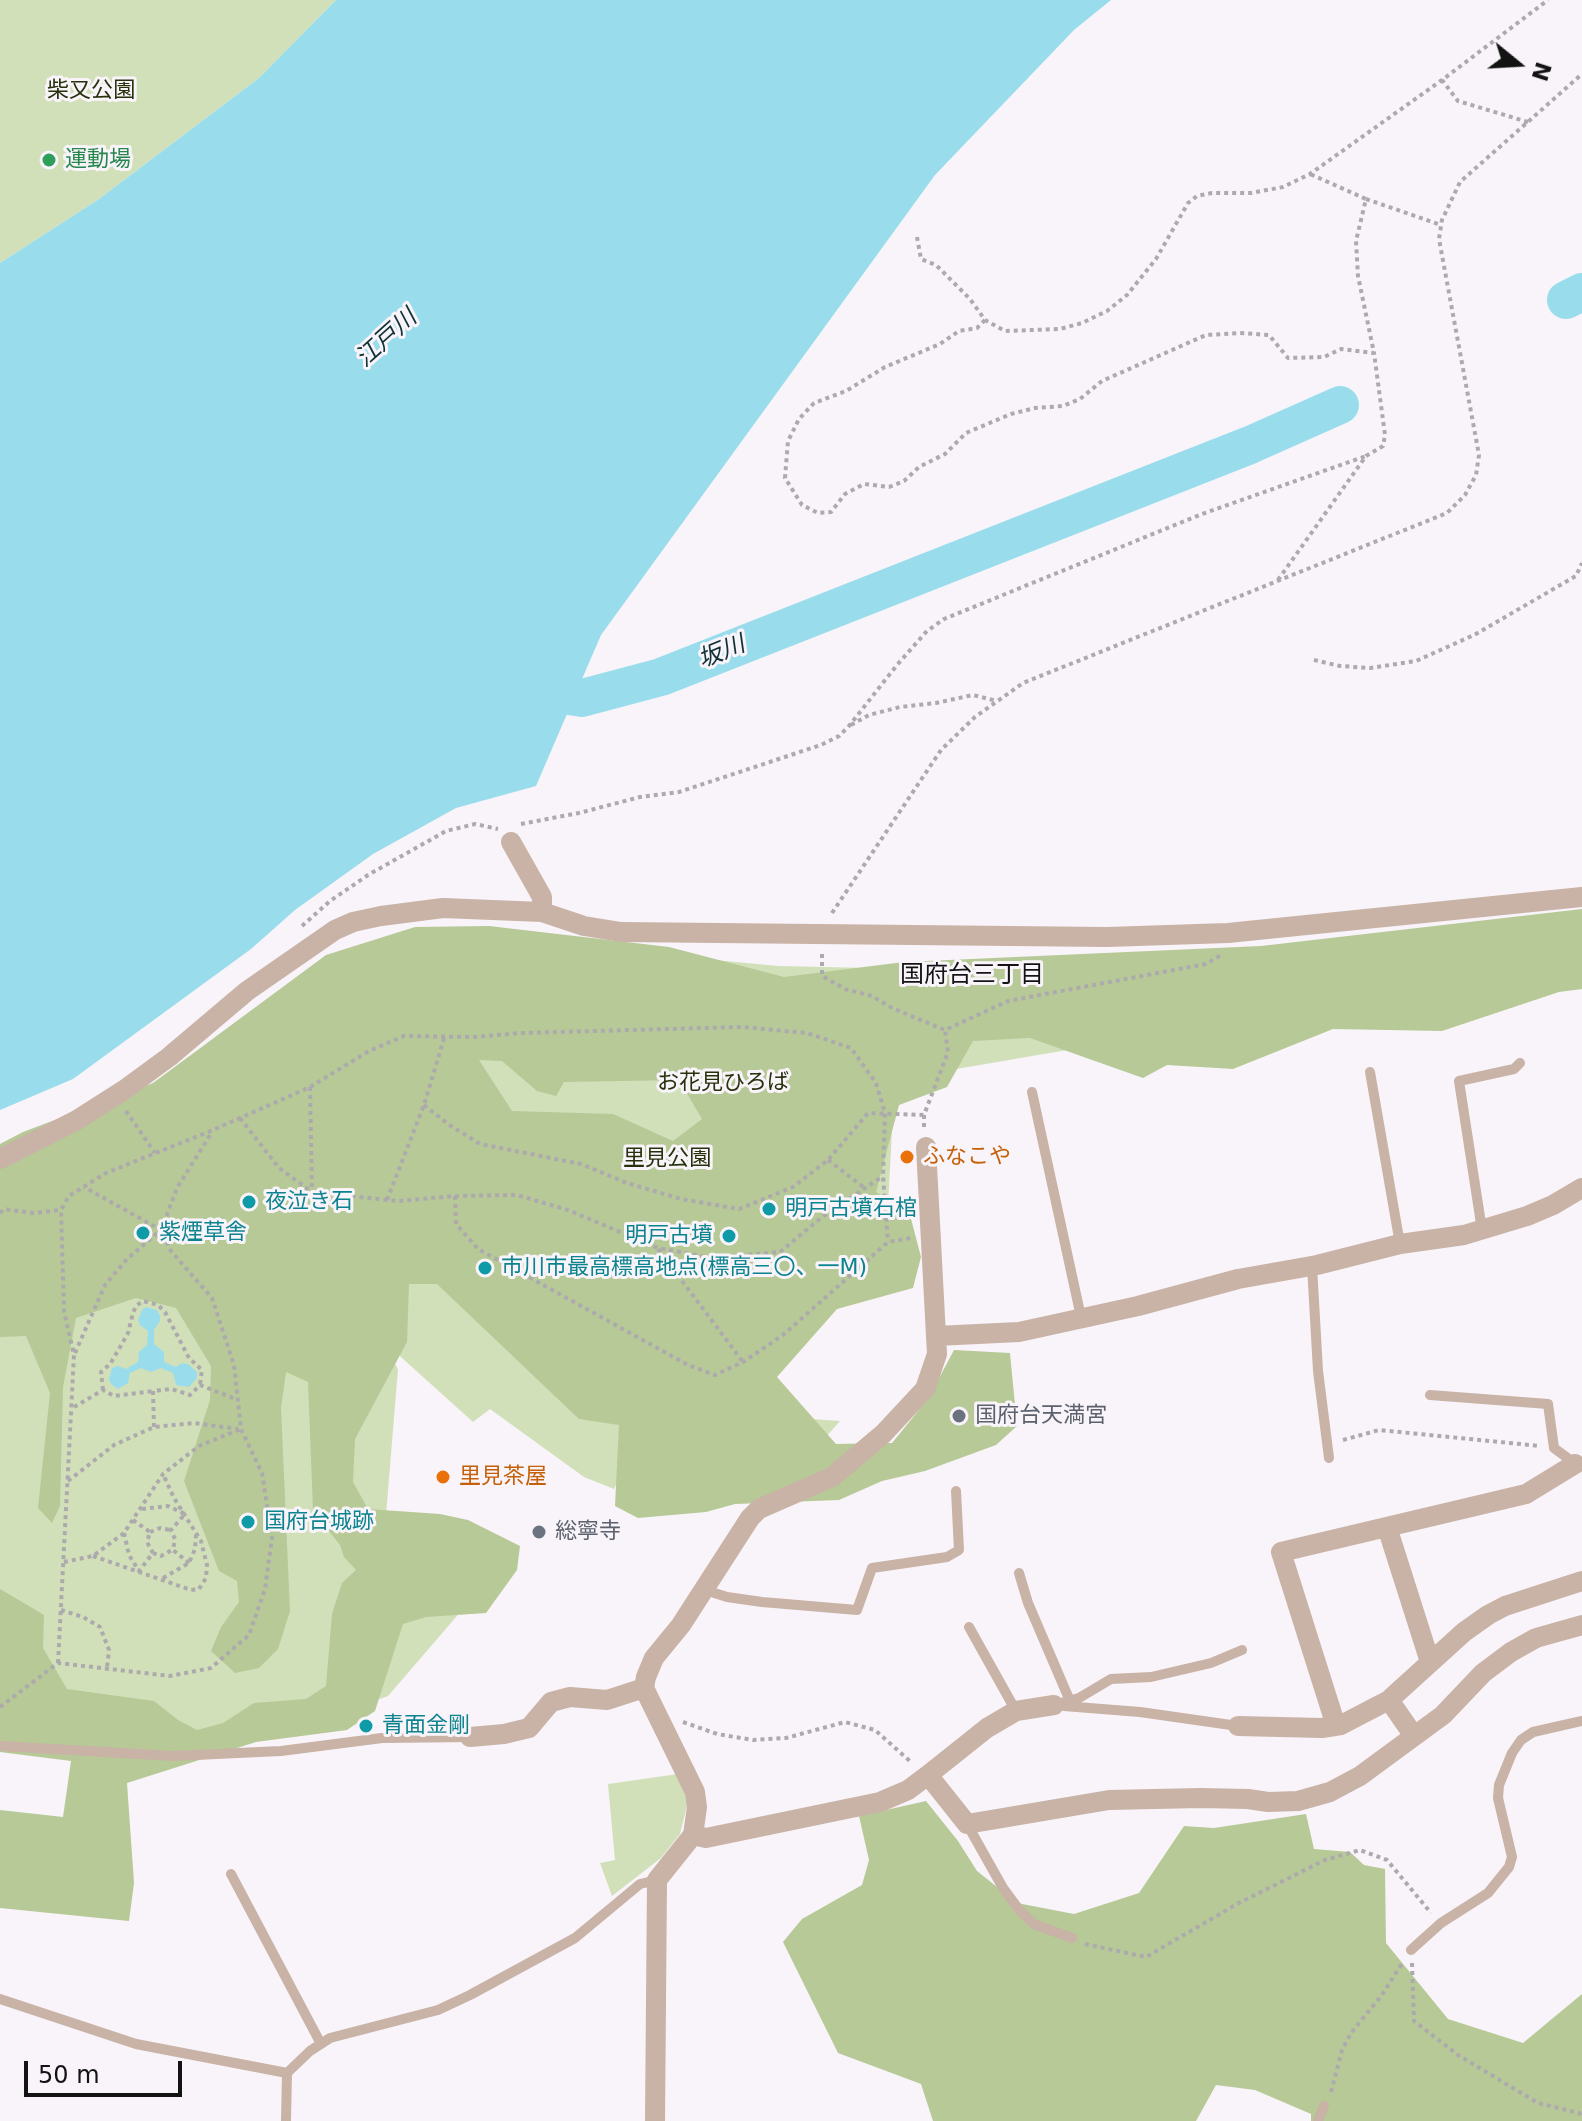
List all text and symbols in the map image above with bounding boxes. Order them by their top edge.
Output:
north arrow [1478,24,1558,104]
text: N [1527,59,1556,84]
park label: 柴又公園 [47,78,135,104]
place label: 運動場 [65,147,131,173]
marker: 運動場 [40,151,58,169]
water label: 江戸川 [351,304,423,374]
water label: 坂川 [694,631,750,675]
district label: 国府台三丁目 [900,962,1044,990]
park label: お花見ひろば [657,1070,789,1096]
place label: ふなこや [923,1144,1011,1170]
park label: 里見公園 [623,1146,711,1172]
marker: ふなこや [898,1148,916,1166]
place label: 夜泣き石 [265,1189,353,1215]
marker: 夜泣き石 [240,1193,258,1211]
place label: 明戸古墳石棺 [785,1196,917,1222]
marker: 明戸古墳石棺 [760,1200,778,1218]
place label: 紫煙草舎 [159,1220,247,1246]
place label: 明戸古墳 [625,1223,713,1249]
marker: 紫煙草舎 [134,1224,152,1242]
marker: 明戸古墳 [720,1227,738,1245]
place label: 市川市最高標高地点(標高三〇、一M) [501,1255,867,1281]
marker: 市川市最高標高地点(標高三〇、一M) [476,1259,494,1277]
place label: 国府台天満宮 [975,1403,1107,1429]
marker: 国府台天満宮 [950,1407,968,1425]
place label: 里見茶屋 [459,1464,547,1490]
marker: 里見茶屋 [434,1468,452,1486]
place label: 国府台城跡 [264,1509,374,1535]
marker: 国府台城跡 [239,1513,257,1531]
place label: 総寧寺 [555,1519,621,1545]
marker: 総寧寺 [530,1523,548,1541]
place label: 青面金剛 [382,1713,470,1739]
marker: 青面金剛 [357,1717,375,1735]
scale bar [28,2045,186,2095]
text: 50 m [38,2061,100,2089]

